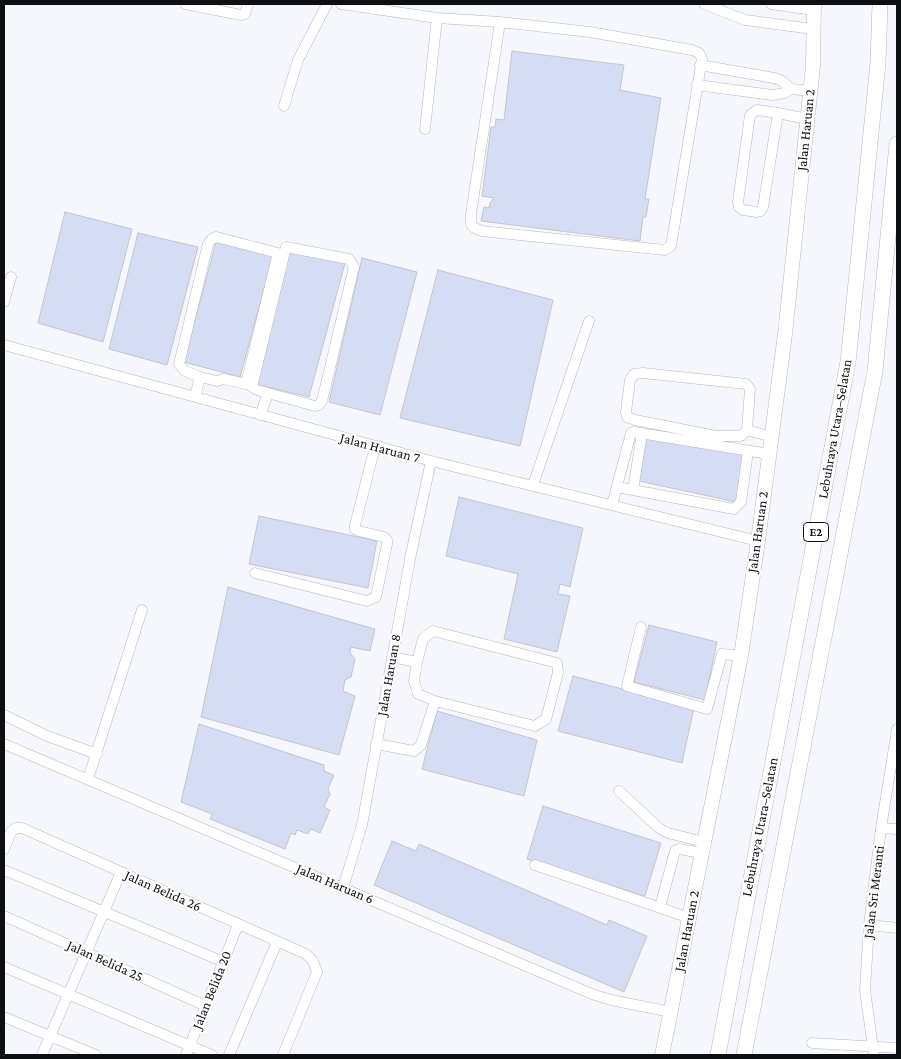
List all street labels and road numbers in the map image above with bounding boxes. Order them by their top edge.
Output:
street label: Jalan Haruan 2 [793,88,819,172]
street label: Lebuhraya Utara–Selatan [814,358,856,500]
street label: Jalan Haruan 7 [338,429,422,467]
street label: Jalan Haruan 2 [744,490,772,574]
road number: E2 [804,522,828,542]
street label: Jalan Haruan 8 [374,633,404,717]
street label: Lebuhraya Utara–Selatan [738,756,782,898]
street label: Jalan Sri Meranti [860,845,888,939]
street label: Jalan Haruan 6 [294,860,376,908]
street label: Jalan Belida 26 [122,867,204,915]
street label: Jalan Haruan 2 [671,889,703,973]
street label: Jalan Belida 25 [64,937,146,985]
street label: Jalan Belida 20 [189,948,235,1032]

